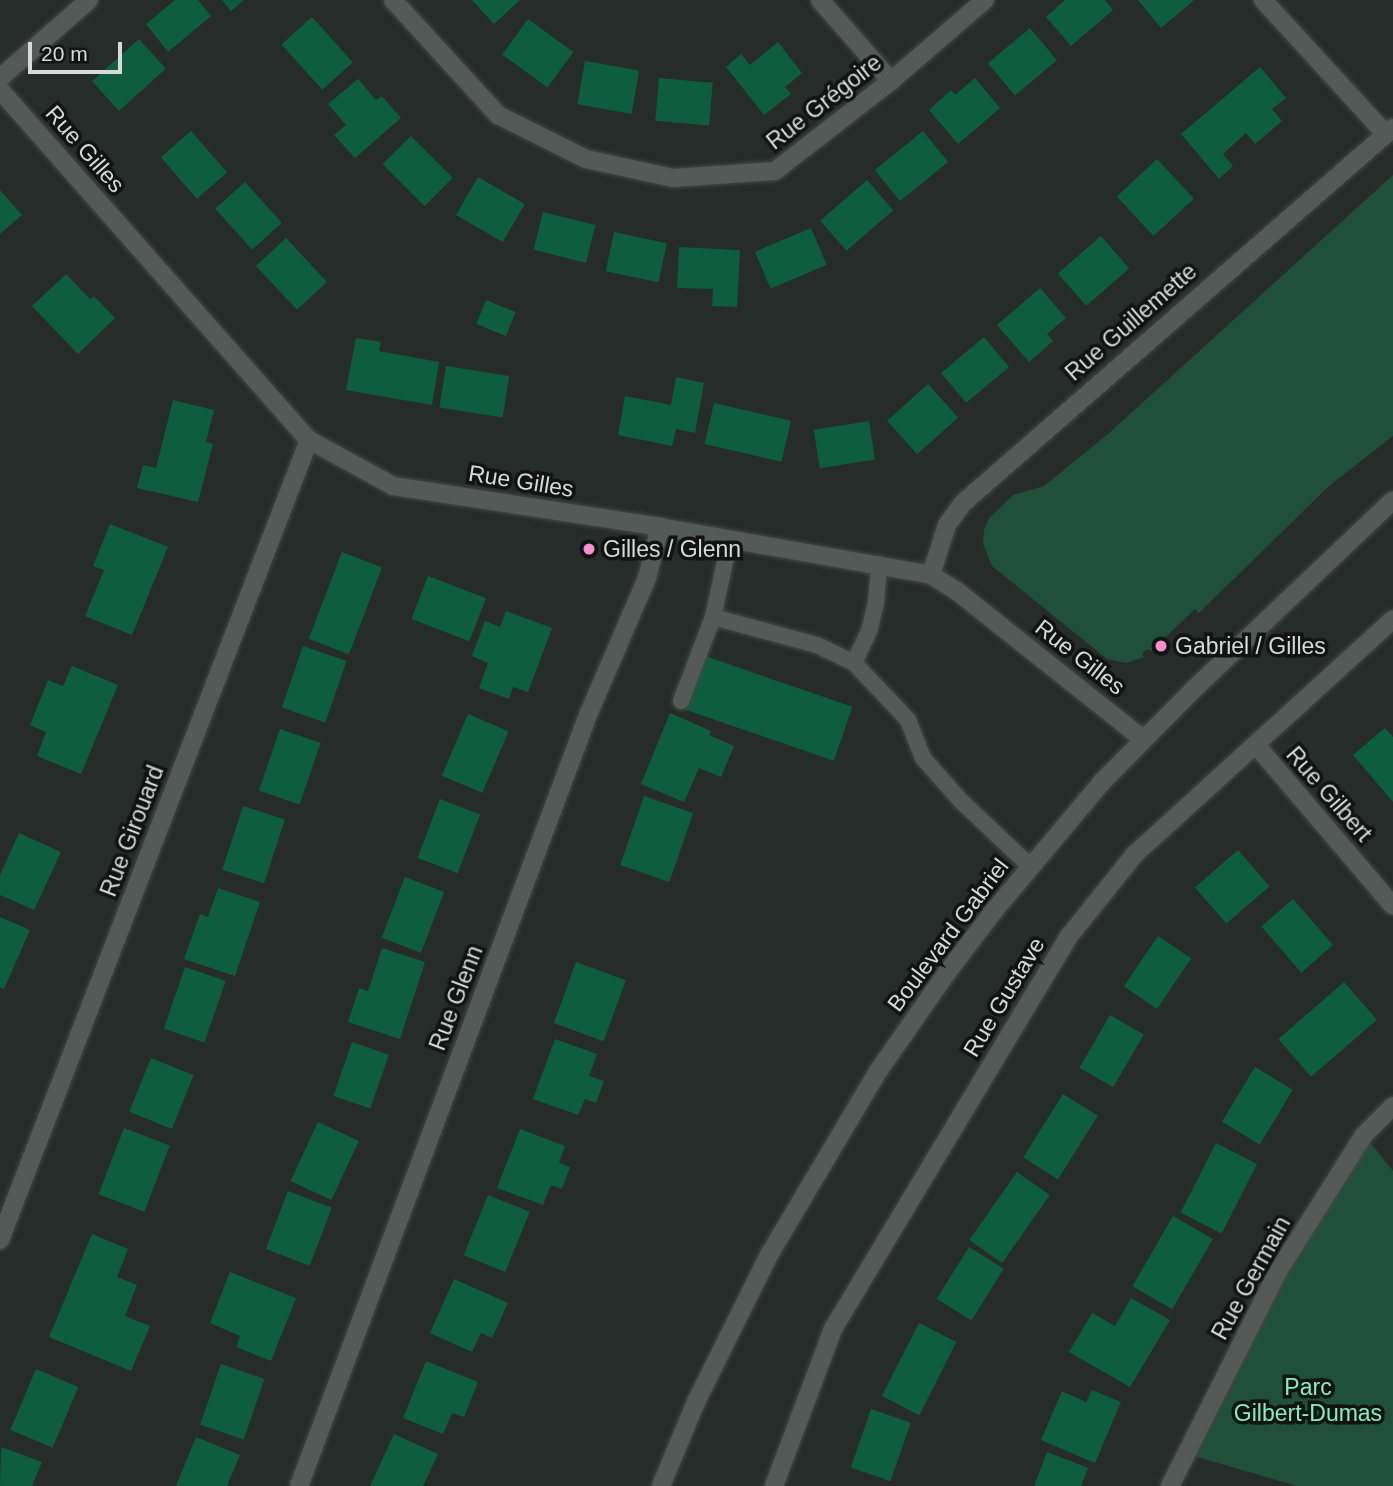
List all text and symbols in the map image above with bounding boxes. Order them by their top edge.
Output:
scale bar [32,28,126,72]
text: 20 m [41,42,88,65]
street label: Rue Grégoire [761,49,887,155]
street label: Rue Gilles [40,100,130,198]
street label: Rue Guillemette [1060,257,1202,387]
street label: Rue Gilles [466,459,576,503]
place label: Gilles / Glenn [603,535,741,563]
marker: Gilles / Glenn [581,541,597,557]
street label: Rue Gilles [1030,613,1130,701]
place label: Gabriel / Gilles [1175,632,1326,660]
marker: Gabriel / Gilles [1153,638,1169,654]
street label: Rue Gilbert [1280,741,1378,847]
street label: Rue Girouard [94,762,170,900]
street label: Boulevard Gabriel [882,853,1014,1017]
street label: Rue Gustave [958,932,1050,1062]
street label: Rue Glenn [423,942,489,1054]
street label: Rue Germain [1206,1211,1296,1345]
park label: Parc Gilbert-Dumas [1234,1373,1382,1427]

